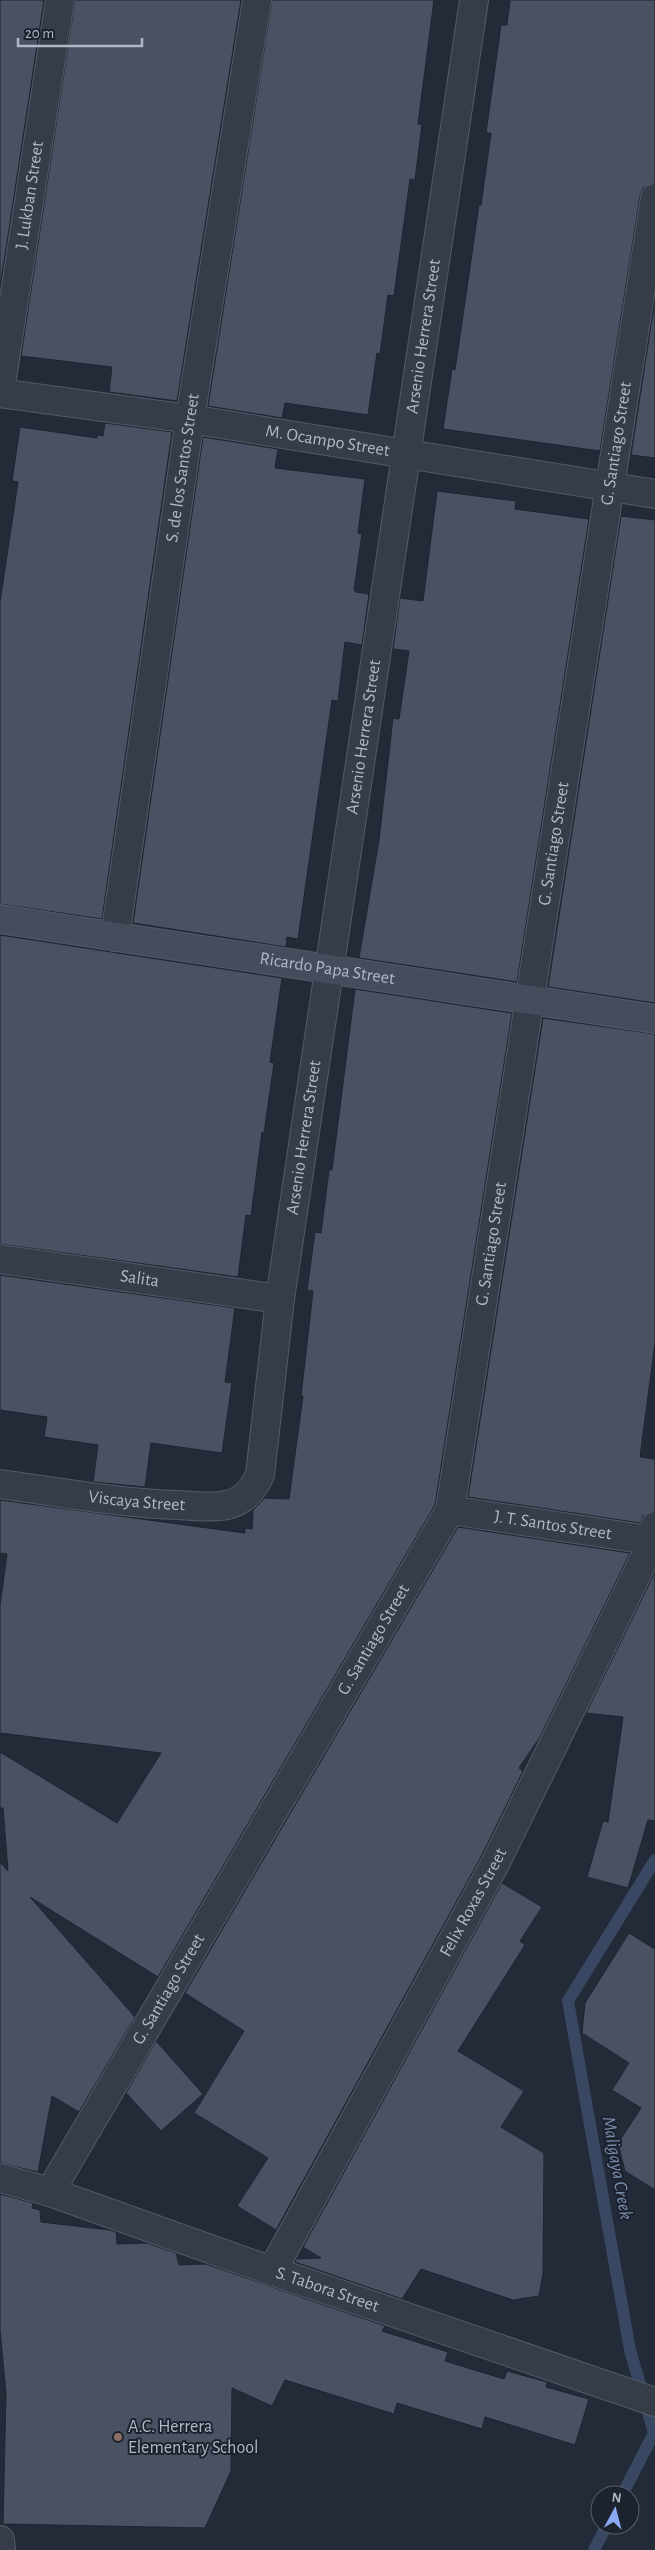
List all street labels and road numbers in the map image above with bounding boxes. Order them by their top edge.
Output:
street label: J. Lukban Street [13,140,47,251]
street label: Arsenio Herrera Street [403,258,444,415]
street label: G. Santiago Street [598,380,635,507]
street label: S. de los Santos Street [163,392,203,543]
street label: M. Ocampo Street [264,422,391,460]
street label: Arsenio Herrera Street [343,658,384,816]
street label: G. Santiago Street [536,780,573,907]
street label: Ricardo Papa Street [258,950,396,988]
street label: Arsenio Herrera Street [284,1059,325,1216]
street label: G. Santiago Street [473,1181,510,1307]
street label: Salita [119,1267,160,1291]
street label: Viscaya Street [87,1488,186,1514]
street label: J. T. Santos Street [493,1508,613,1543]
street label: G. Santiago Street [334,1581,413,1698]
street label: Felix Roxas Street [437,1845,510,1960]
street label: G. Santiago Street [130,1931,208,2048]
street label: S. Tabora Street [273,2264,381,2316]

